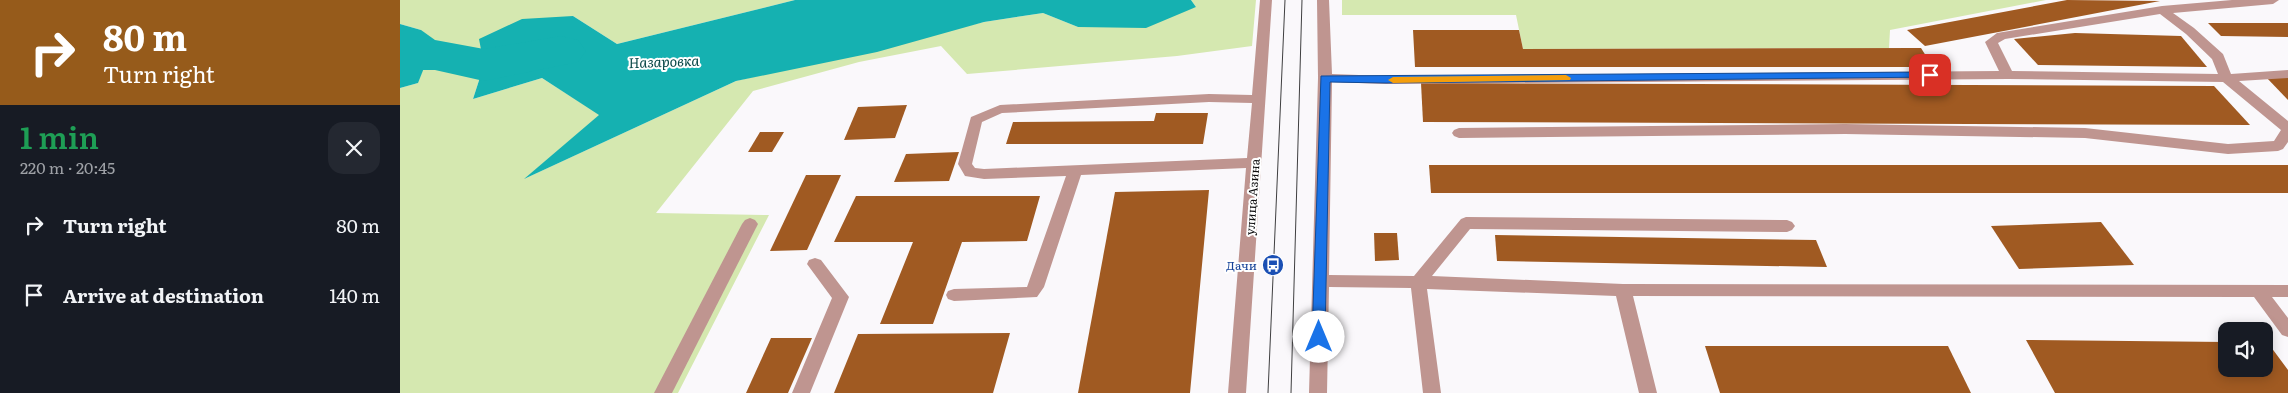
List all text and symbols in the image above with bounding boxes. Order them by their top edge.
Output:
text: 80 m [103,10,187,62]
icon: right [20,20,85,85]
water label: Назаровка [628,50,700,72]
pin [1909,54,1951,96]
text: Turn right [103,57,215,90]
icon: arrive [1916,61,1944,89]
text: 1 min [20,114,99,158]
button: close [328,122,380,174]
text: 220 m · 20:45 [20,155,115,179]
street label: улица Азина [1240,158,1264,236]
icon: right [20,211,48,239]
text: Turn right [63,211,167,239]
text: 80 m [336,211,380,239]
bus stop icon: Дачи [1261,253,1285,277]
place label: Дачи [1226,256,1257,274]
icon: arrive [20,281,48,309]
text: Arrive at destination [63,281,264,309]
text: 140 m [329,281,380,309]
position arrow [1292,310,1344,362]
map controls [2218,322,2273,377]
button: sound [2218,322,2273,377]

